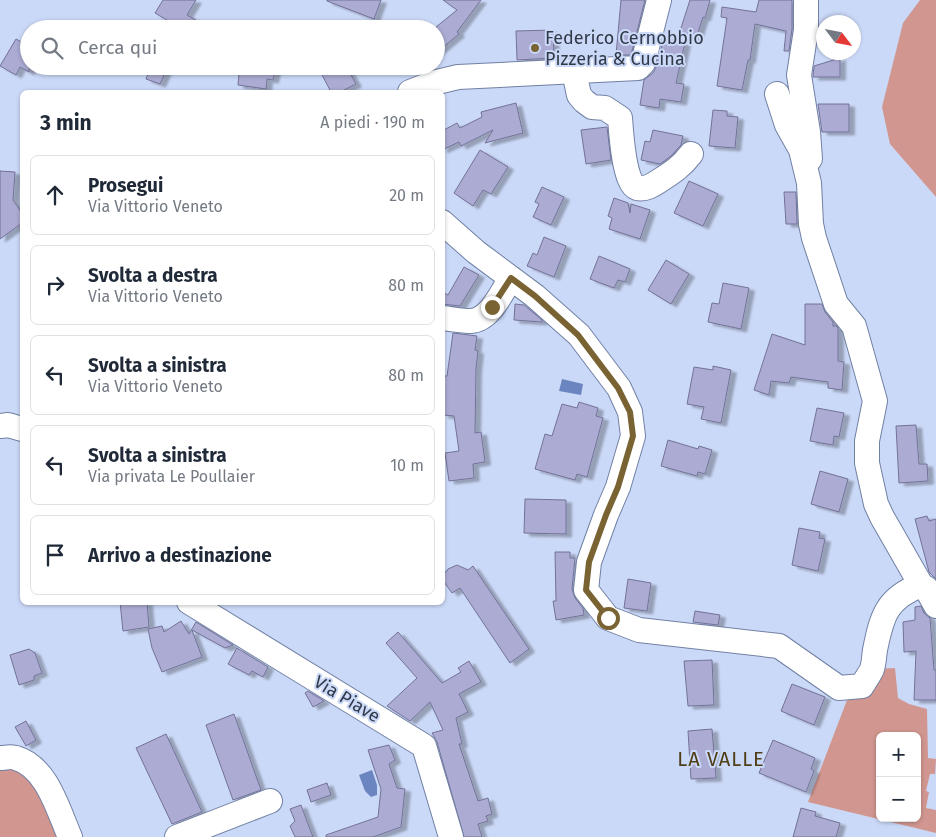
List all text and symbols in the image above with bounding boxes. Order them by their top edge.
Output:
north arrow [816,15,861,60]
search box [20,20,445,75]
place label: Federico Cernobbio Pizzeria & Cucina [545,27,704,70]
icon: search [38,34,66,62]
text: Cerca qui [78,36,157,59]
marker: Federico Cernobbio Pizzeria & Cucina [529,42,541,54]
text: 3 min [40,110,92,136]
text: A piedi · 190 m [320,113,425,132]
text: Prosegui [88,174,163,197]
icon: ahead [41,181,69,209]
text: 20 m [389,186,424,205]
text: Via Vittorio Veneto [88,197,223,216]
text: Svolta a destra [88,264,218,287]
icon: right [41,271,69,299]
text: 80 m [388,276,424,295]
text: Via Vittorio Veneto [88,287,223,306]
route end [481,296,504,319]
text: Svolta a sinistra [88,354,227,377]
icon: left [41,361,69,389]
text: 80 m [388,366,424,385]
text: Via Vittorio Veneto [88,377,223,396]
text: Svolta a sinistra [88,444,227,467]
icon: left [41,451,69,479]
text: 10 m [390,456,424,475]
text: Via privata Le Poullaier [88,467,255,486]
icon: arrive [41,541,69,569]
text: Arrivo a destinazione [88,544,272,567]
route start [597,607,620,630]
street label: Via Piave [310,671,384,727]
map controls [876,732,921,822]
button: + [876,732,921,777]
district label: LA VALLE [677,747,765,771]
button: − [876,777,921,822]

